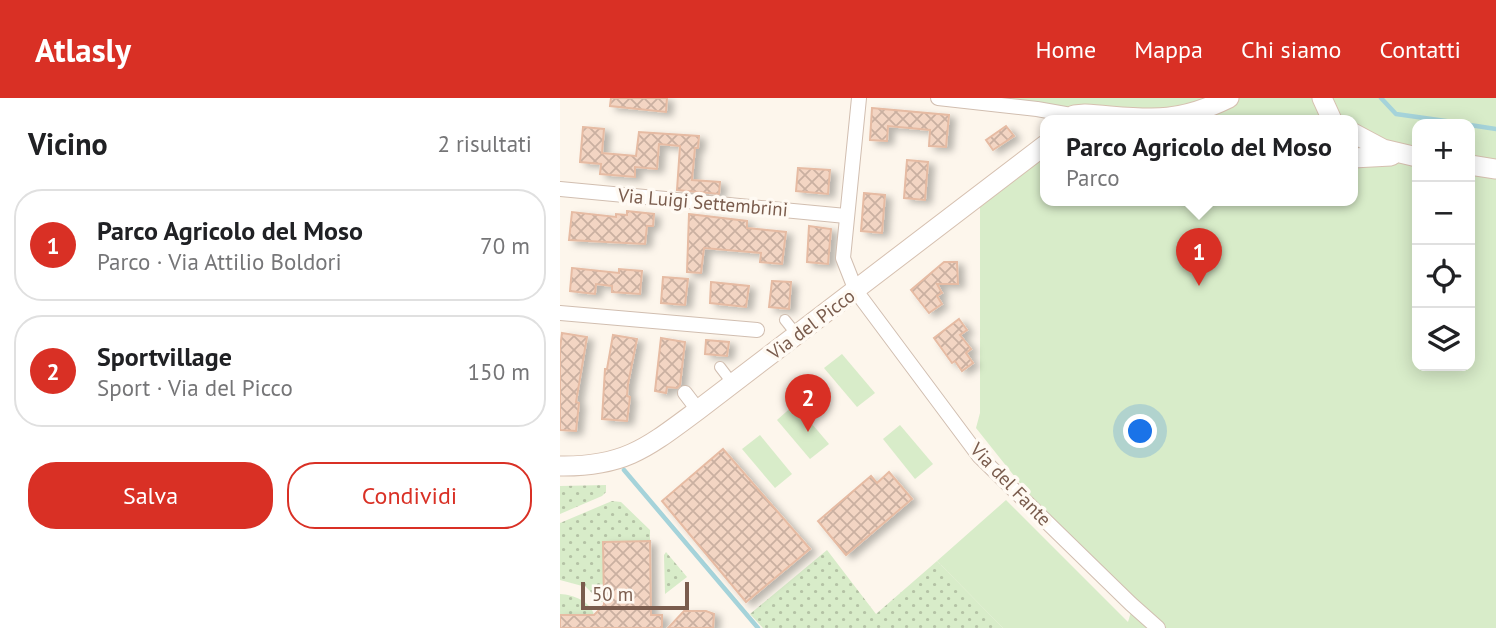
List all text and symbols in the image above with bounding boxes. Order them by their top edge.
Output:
text: Atlasly [35,28,131,71]
text: Home [1035,34,1096,65]
text: Mappa [1134,34,1203,65]
text: Chi siamo [1241,34,1341,65]
text: Contatti [1379,34,1461,65]
popup [1040,115,1358,206]
map controls [1412,119,1475,371]
button: + [1412,119,1475,182]
text: Vicino [28,124,108,163]
text: 2 risultati [437,129,532,158]
text: Parco Agricolo del Moso [1066,130,1332,163]
text: Parco [1066,163,1120,192]
button: − [1412,182,1475,245]
street label: Via Luigi Settembrini [616,183,789,221]
text: Parco Agricolo del Moso [97,214,363,247]
pin: 1 [1176,228,1222,286]
text: 1 [46,231,60,260]
text: 70 m [480,231,530,260]
button: locate [1412,245,1475,308]
text: Parco · Via Attilio Boldori [97,247,342,276]
street label: Via del Picco [762,283,859,365]
button: layers [1412,308,1475,371]
text: Sportvillage [97,340,232,373]
text: 2 [46,357,60,386]
text: 150 m [468,357,530,386]
text: Sport · Via del Picco [97,373,293,402]
pin: 2 [785,374,831,432]
your location [1123,414,1157,448]
street label: Via del Fante [965,437,1057,531]
button: Salva [28,462,273,529]
button: Condividi [287,462,532,529]
scale bar [581,579,690,611]
text: 50 m [592,582,633,606]

